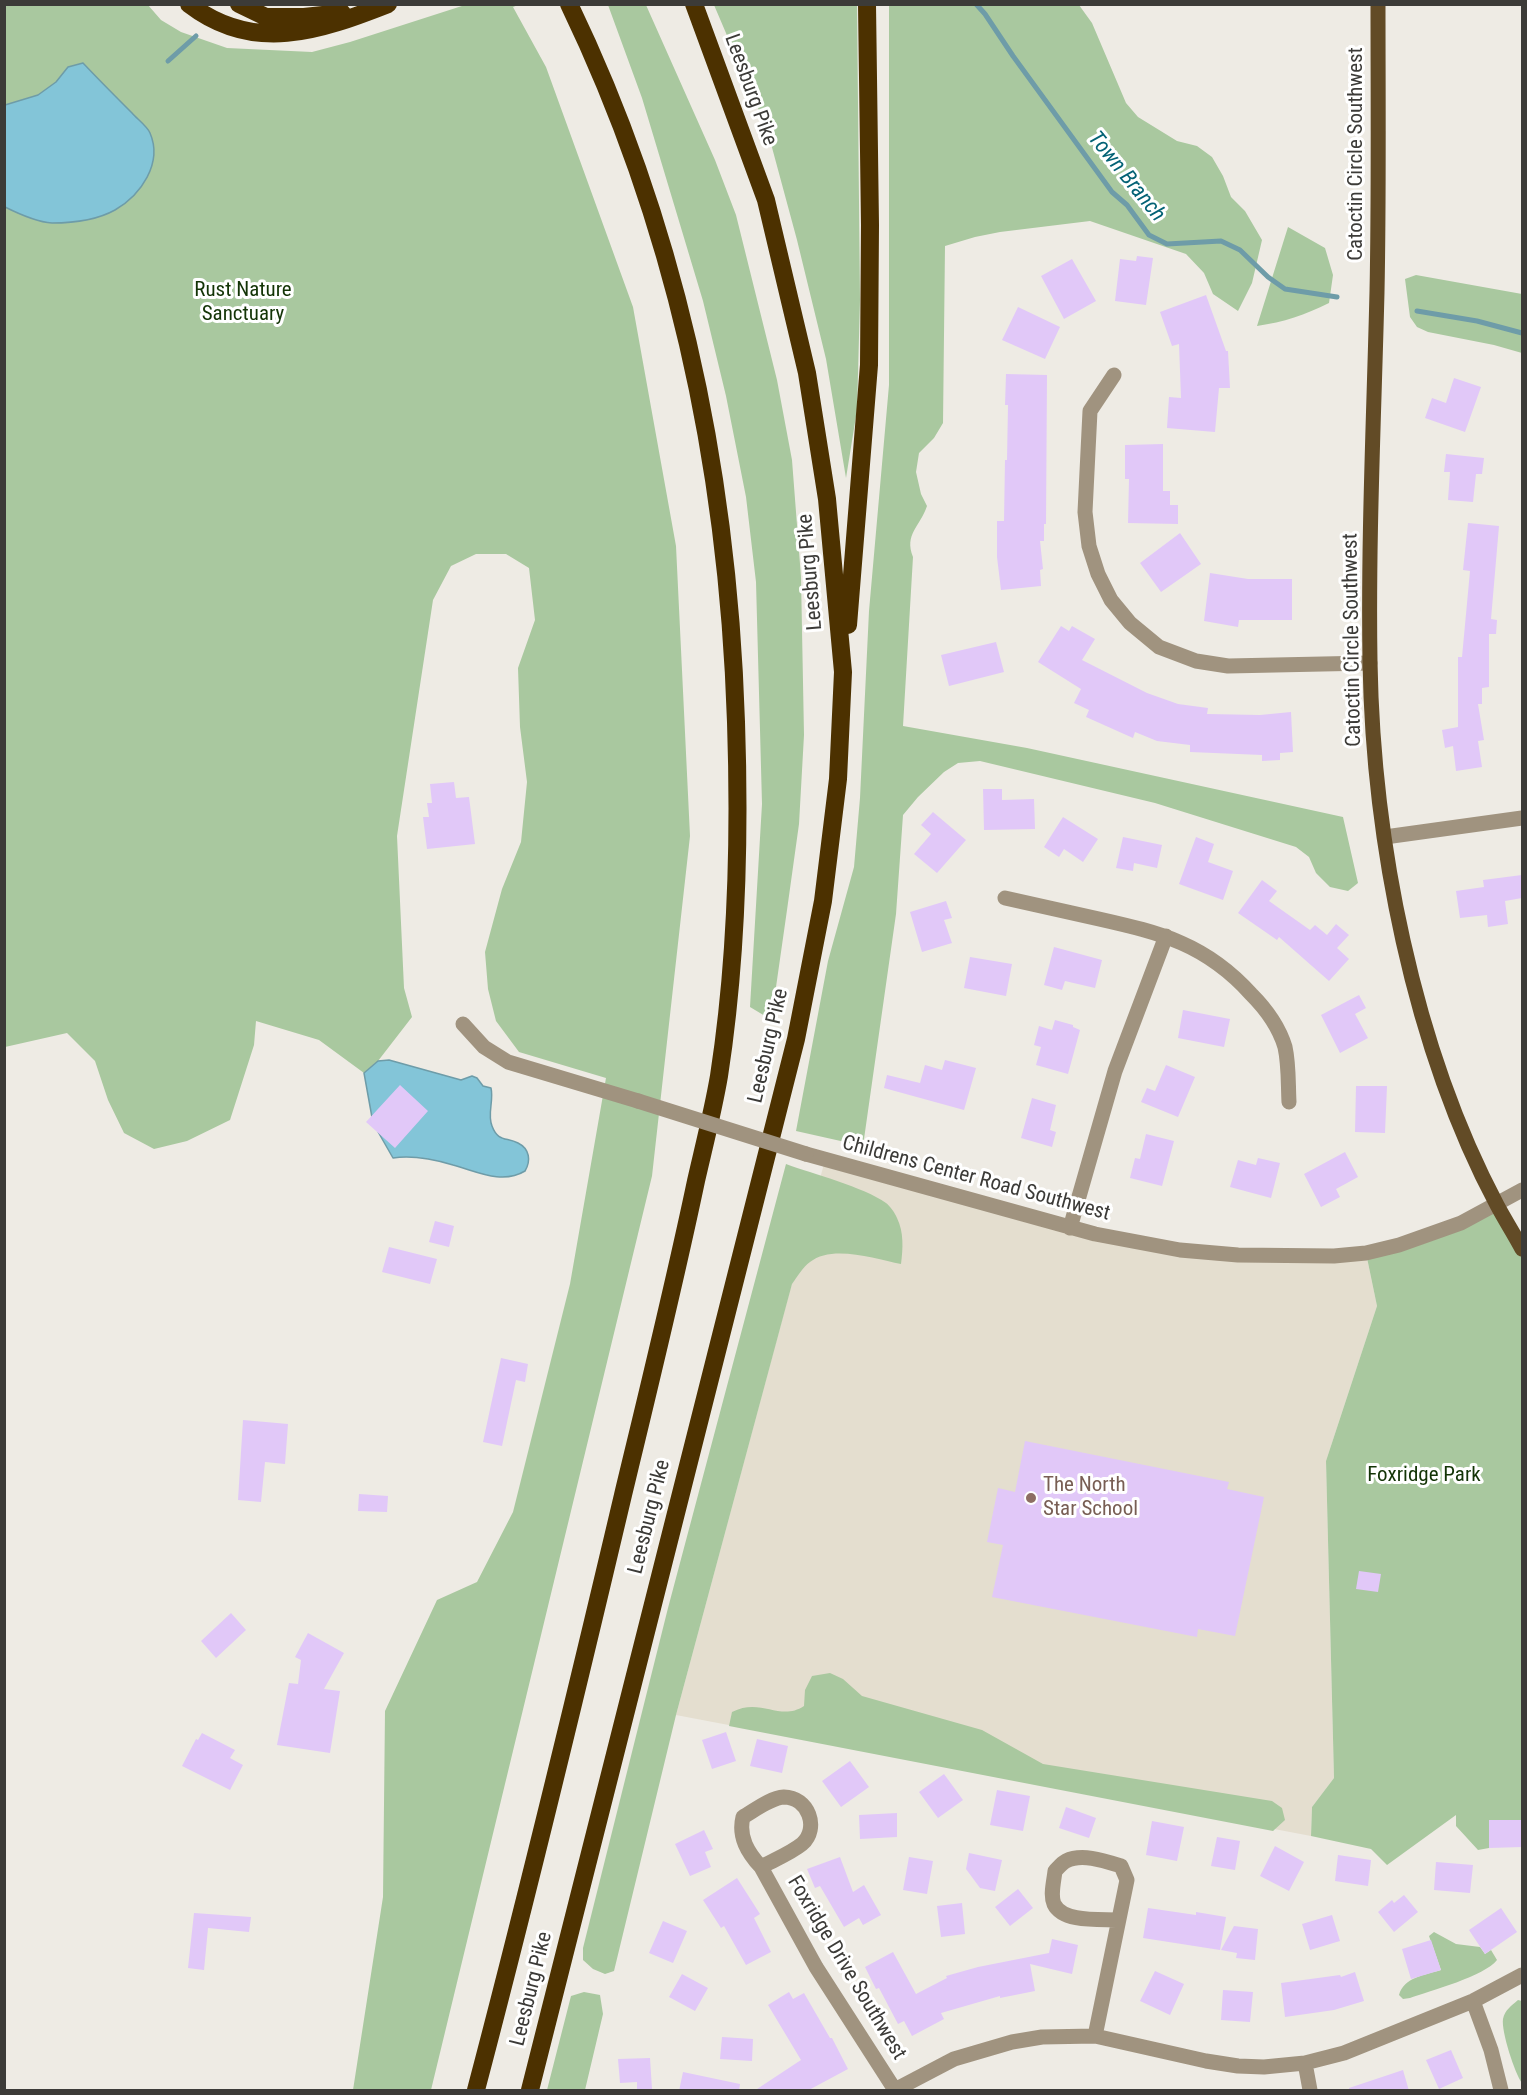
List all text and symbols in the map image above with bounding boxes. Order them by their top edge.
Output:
street label: Leesburg Pike [718,31,782,149]
street label: Catoctin Circle Southwest [1344,47,1370,261]
water label: Town Branch [1082,127,1170,227]
park label: Rust Nature Sanctuary [194,278,292,328]
street label: Leesburg Pike [793,513,829,631]
street label: Catoctin Circle Southwest [1339,533,1367,747]
street label: Leesburg Pike [744,986,794,1106]
street label: Childrens Center Road Southwest [839,1131,1113,1227]
street label: Leesburg Pike [624,1457,676,1577]
park label: Foxridge Park [1367,1463,1481,1489]
place label: The North Star School [1043,1473,1138,1523]
marker: The North Star School [1024,1491,1038,1505]
street label: Foxridge Drive Southwest [781,1871,911,2065]
street label: Leesburg Pike [506,1929,558,2049]

